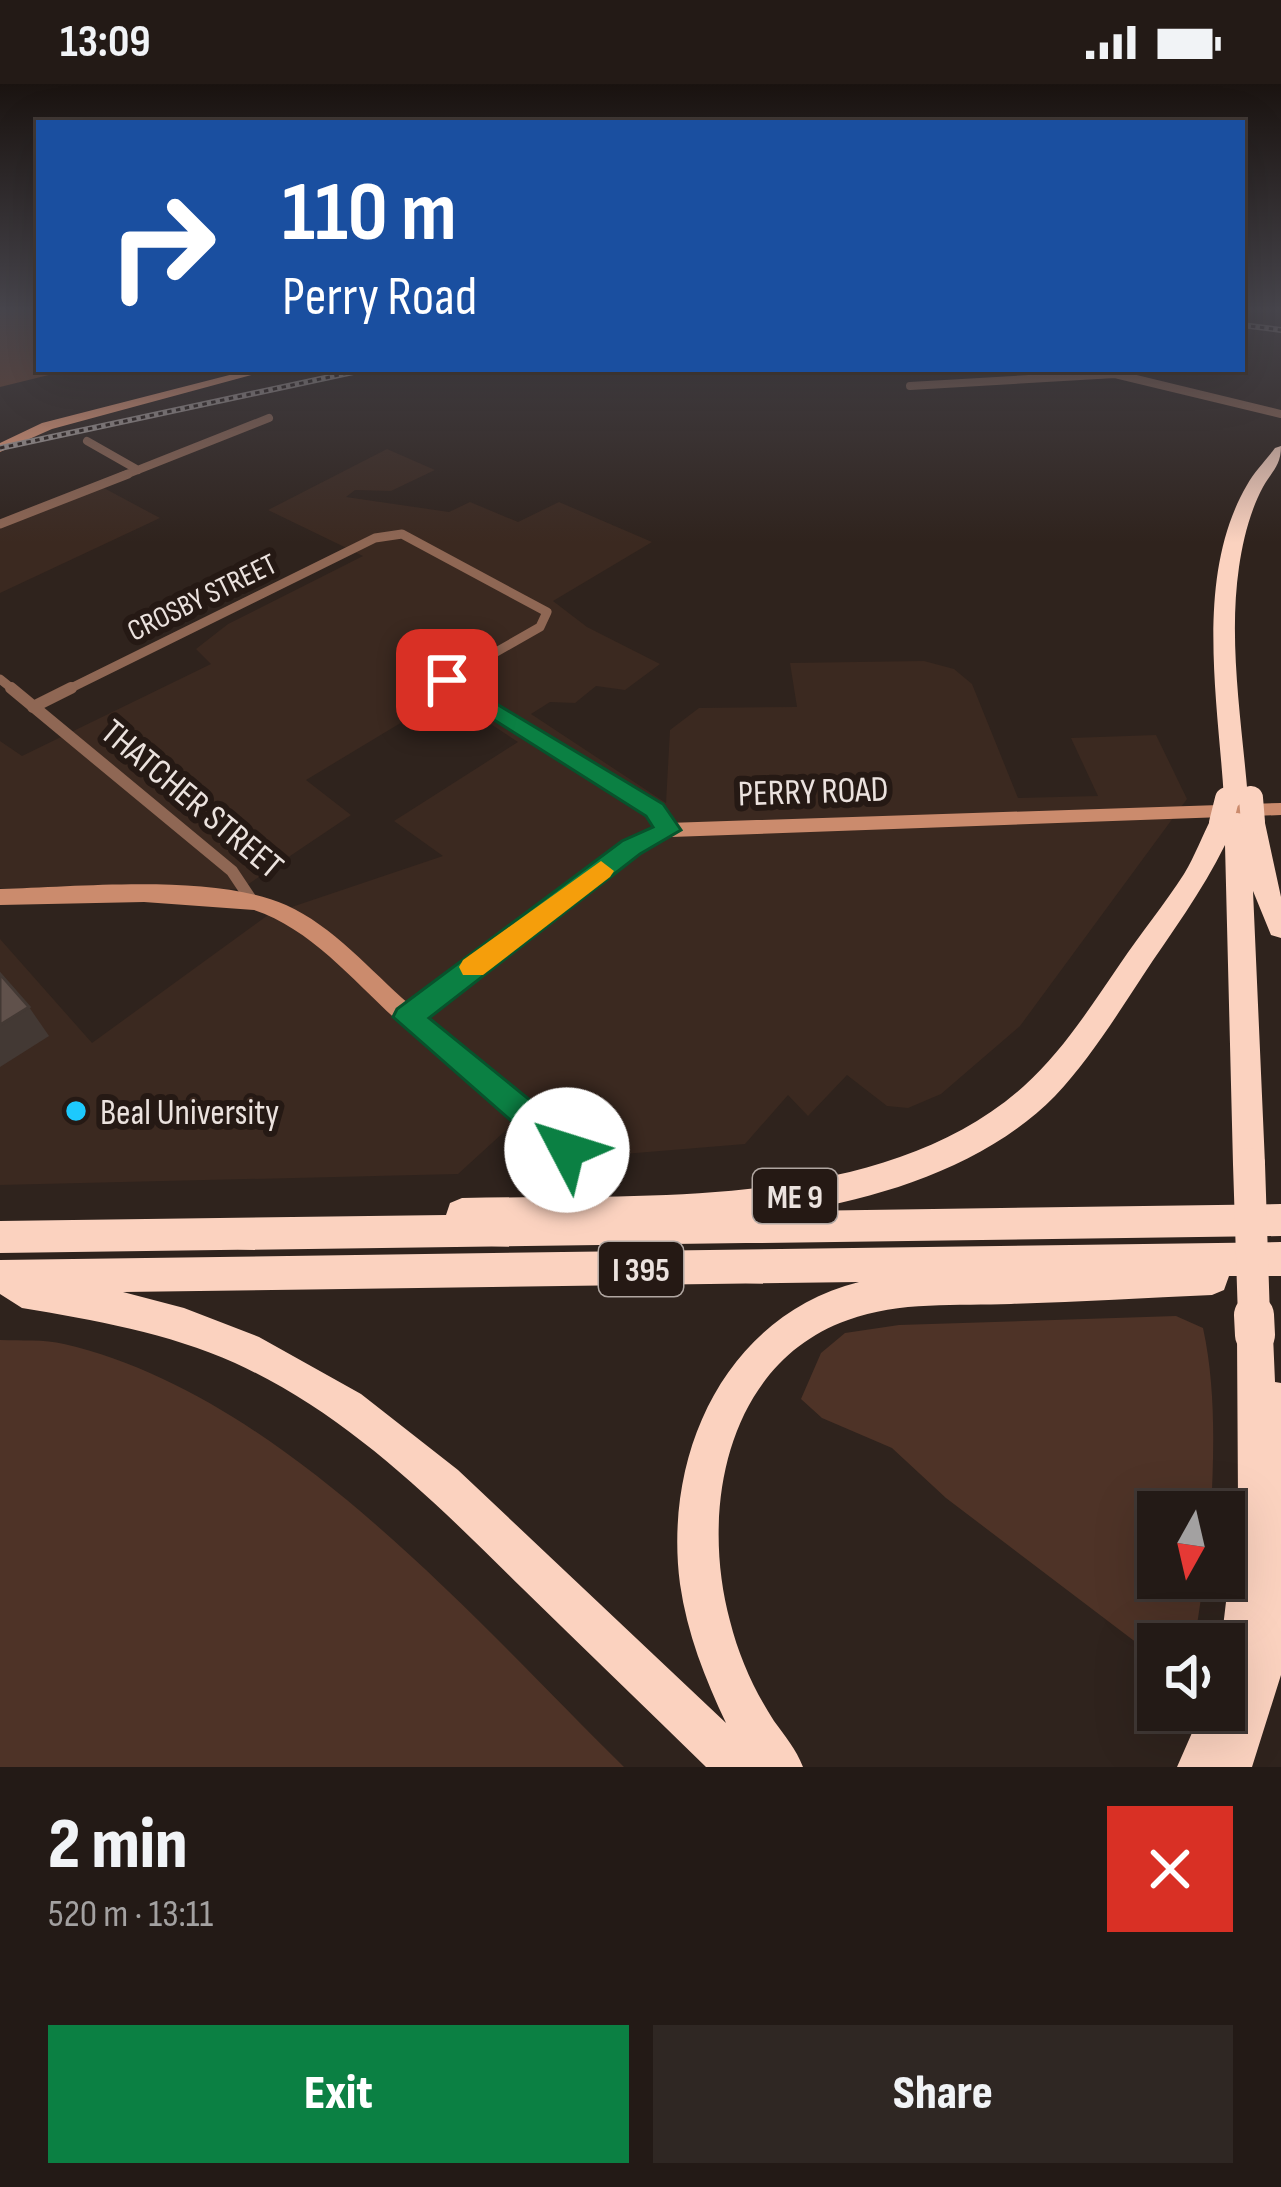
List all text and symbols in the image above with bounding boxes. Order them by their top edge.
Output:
text: 13:09 [60,15,151,70]
text: 110 m [282,163,457,264]
icon: right [84,168,240,324]
text: Perry Road [282,265,477,330]
street label: CROSBY STREET [122,546,283,649]
pin [396,629,498,731]
icon: arrive [414,647,480,713]
street label: THATCHER STREET [92,711,291,889]
street label: PERRY ROAD [737,768,889,817]
position arrow [504,1087,630,1213]
place label: Beal University [100,1092,279,1135]
marker: Beal University [63,1098,89,1124]
road number: ME 9 [753,1169,837,1223]
road number: I 395 [599,1242,683,1296]
north arrow [1137,1491,1245,1599]
map controls [1137,1491,1245,1731]
button: sound [1137,1623,1245,1731]
text: 2 min [48,1802,188,1889]
button: close [1107,1806,1233,1932]
text: 520 m · 13:11 [48,1891,213,1938]
button: Exit [48,2025,629,2163]
button: Share [653,2025,1233,2163]

